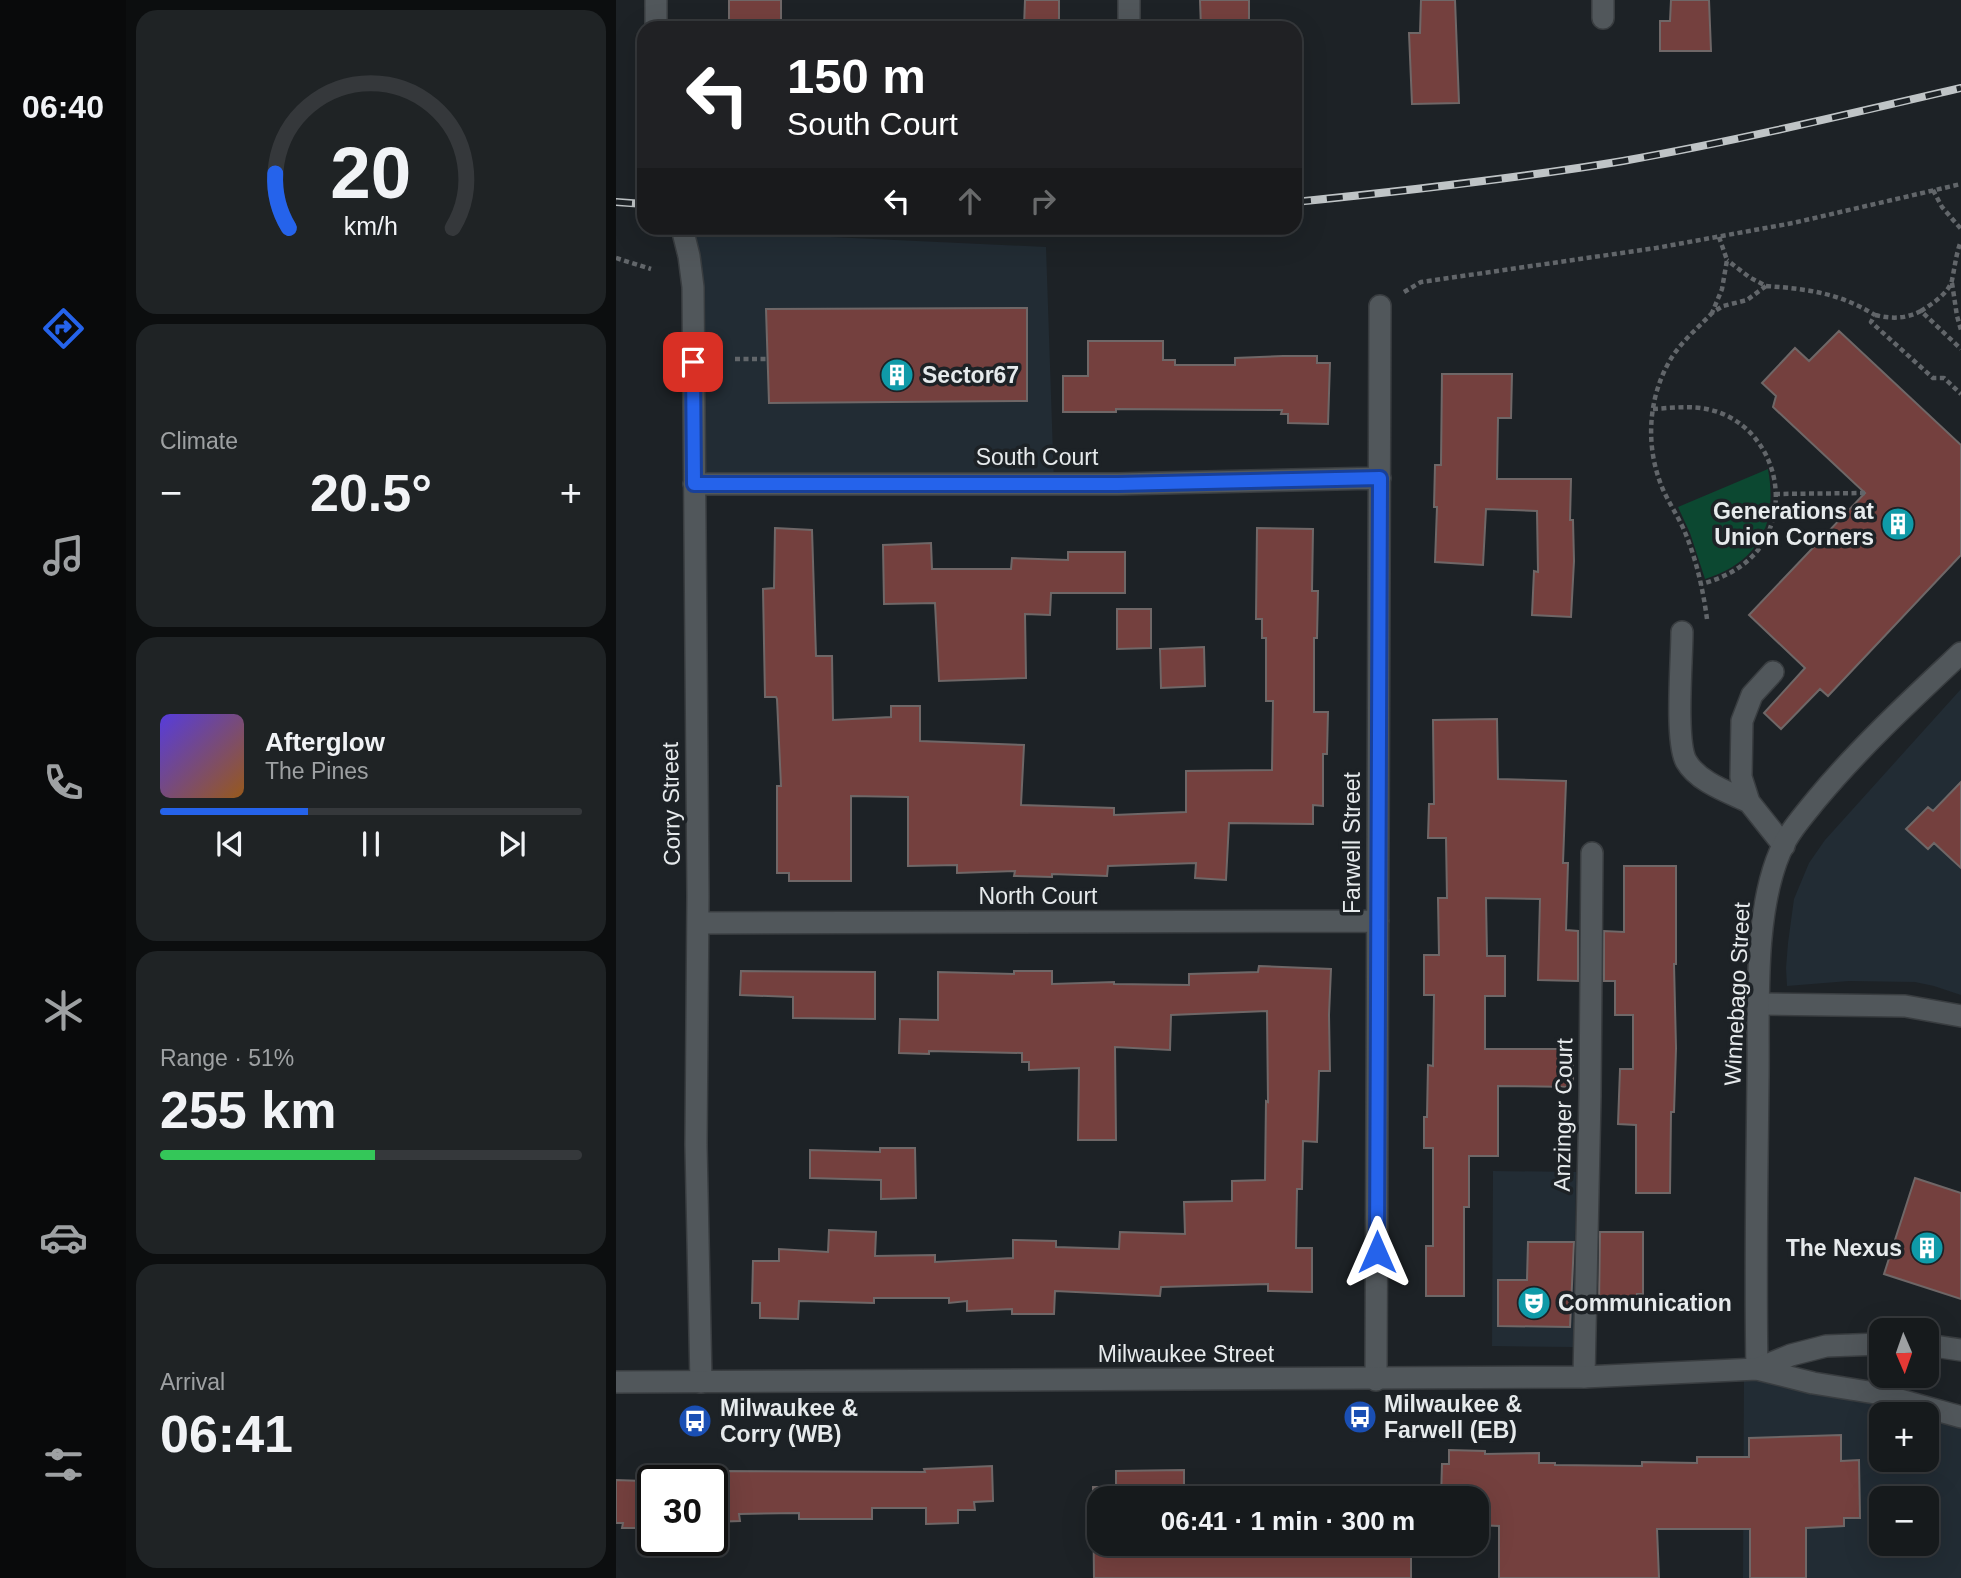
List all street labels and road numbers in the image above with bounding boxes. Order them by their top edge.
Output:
street label: South Court [976,444,1099,470]
street label: Corry Street [657,741,685,866]
street label: Farwell Street [1339,771,1365,914]
street label: North Court [979,883,1098,909]
street label: Winnebago Street [1719,901,1755,1087]
street label: Anzinger Court [1549,1037,1577,1192]
street label: Milwaukee Street [1098,1341,1275,1367]

